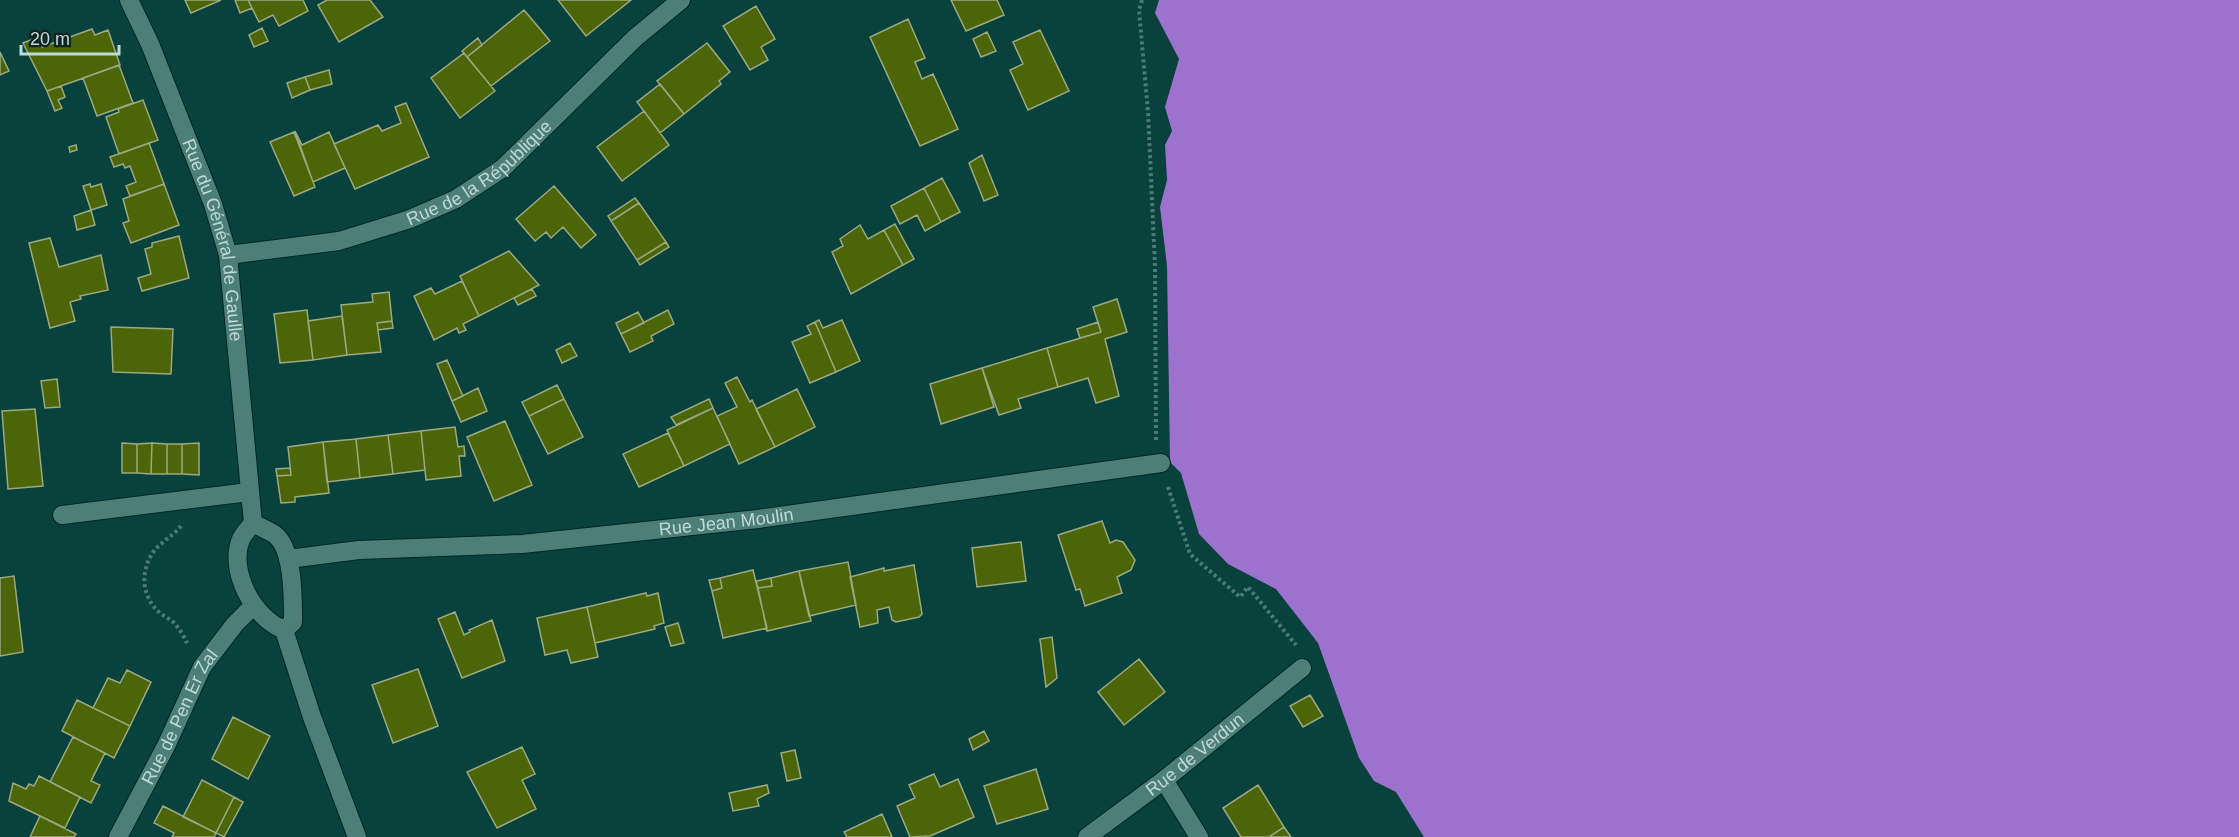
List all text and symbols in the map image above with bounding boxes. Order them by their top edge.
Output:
scale bar [21,18,118,56]
text: 20 m [30,29,70,49]
street label: Rue de la République [403,116,556,229]
street label: Rue du Général de Gaulle [178,136,246,342]
street label: Rue Jean Moulin [658,504,795,539]
street label: Rue de Pen Er Zal [138,646,222,788]
street label: Rue de Verdun [1142,709,1248,800]

